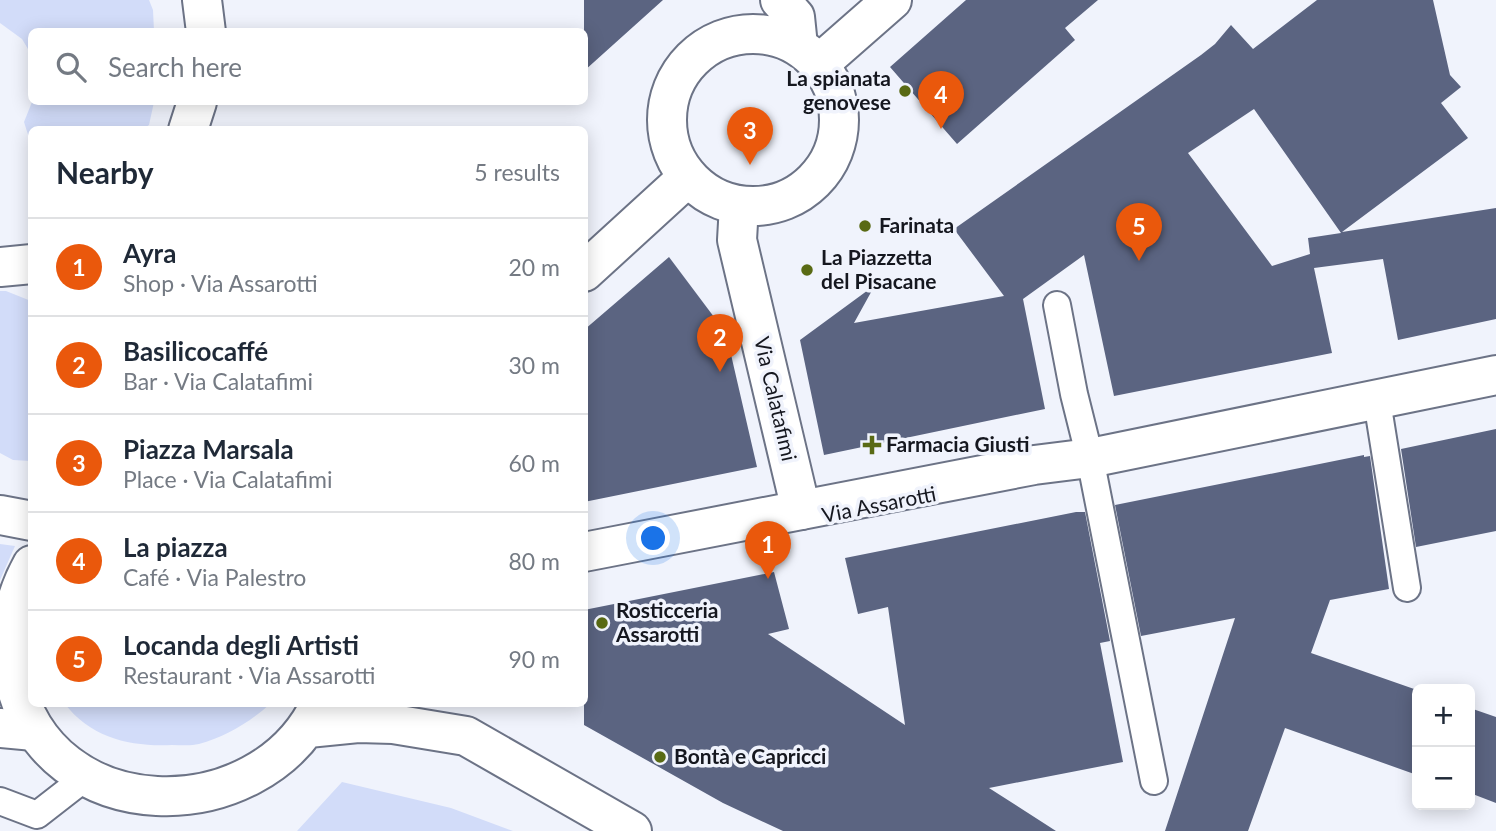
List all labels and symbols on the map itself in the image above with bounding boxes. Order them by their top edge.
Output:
place label: La spianata genovese [786,65,891,114]
pin: 4 [918,71,964,129]
marker: La spianata genovese [897,83,913,99]
pin: 3 [727,107,773,165]
pin: 5 [1116,203,1162,261]
place label: Farinata [879,212,954,237]
marker: Farinata [857,218,873,234]
place label: La Piazzetta del Pisacane [821,244,936,293]
marker: La Piazzetta del Pisacane [799,262,815,278]
pin: 2 [697,314,743,372]
street label: Via Calatafimi [750,334,803,463]
place label: Farmacia Giusti [886,431,1030,456]
marker: Farmacia Giusti [864,437,880,453]
street label: Via Assarotti [820,480,938,527]
your location [636,521,670,555]
pin: 1 [745,521,791,579]
place label: Rosticceria Assarotti [615,597,719,646]
marker: Rosticceria Assarotti [594,615,610,631]
place label: Bontà e Capricci [674,743,826,768]
marker: Bontà e Capricci [652,749,668,765]

